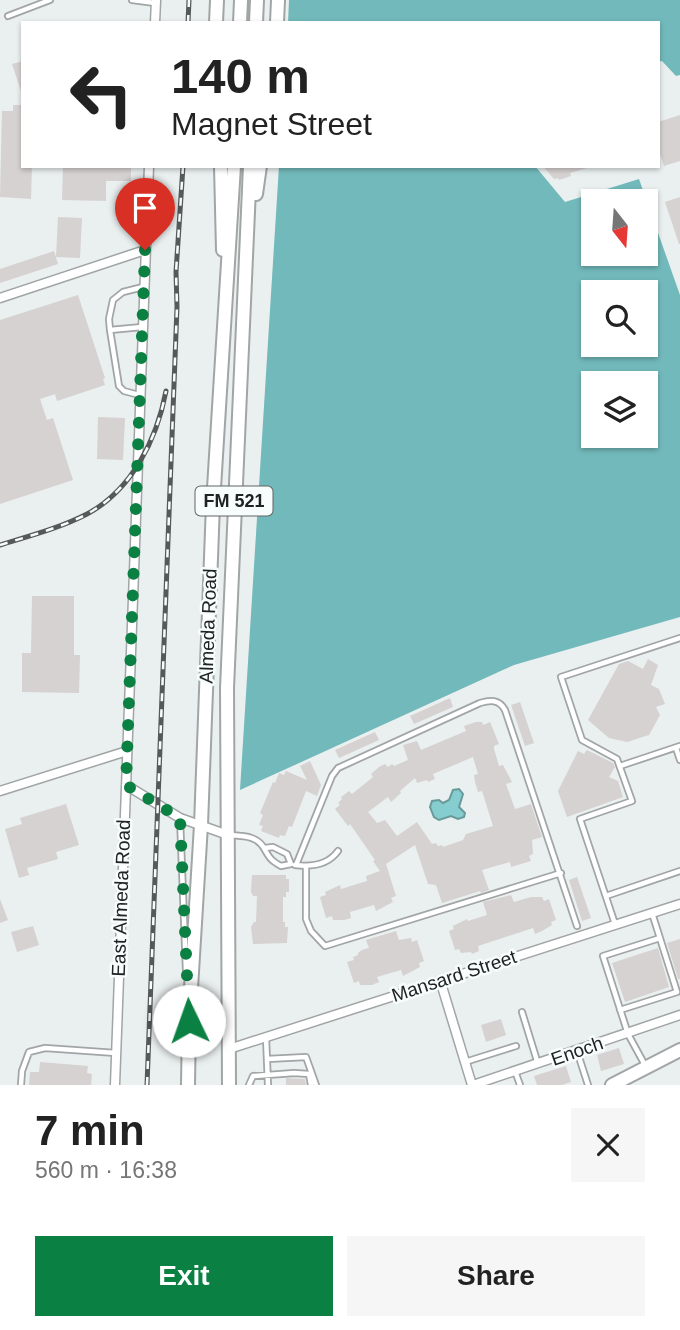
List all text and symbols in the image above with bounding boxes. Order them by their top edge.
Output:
icon: left [56,49,147,140]
text: 140 m [171,49,310,103]
text: Magnet Street [171,106,372,142]
pin [115,178,175,250]
icon: arrive [126,189,164,227]
north arrow [581,189,658,266]
map controls [581,189,658,448]
button: search [581,280,658,357]
button: layers [581,371,658,448]
road number: FM 521 [196,486,272,516]
street label: Almeda Road [195,568,221,684]
street label: East Almeda Road [108,819,134,977]
street label: Mansard Street [389,946,520,1006]
position arrow [152,984,226,1058]
street label: Enoch [548,1032,606,1070]
text: 7 min [35,1107,145,1154]
button: close [571,1108,645,1182]
text: 560 m · 16:38 [35,1157,177,1183]
button: Exit [35,1236,333,1316]
button: Share [347,1236,645,1316]

